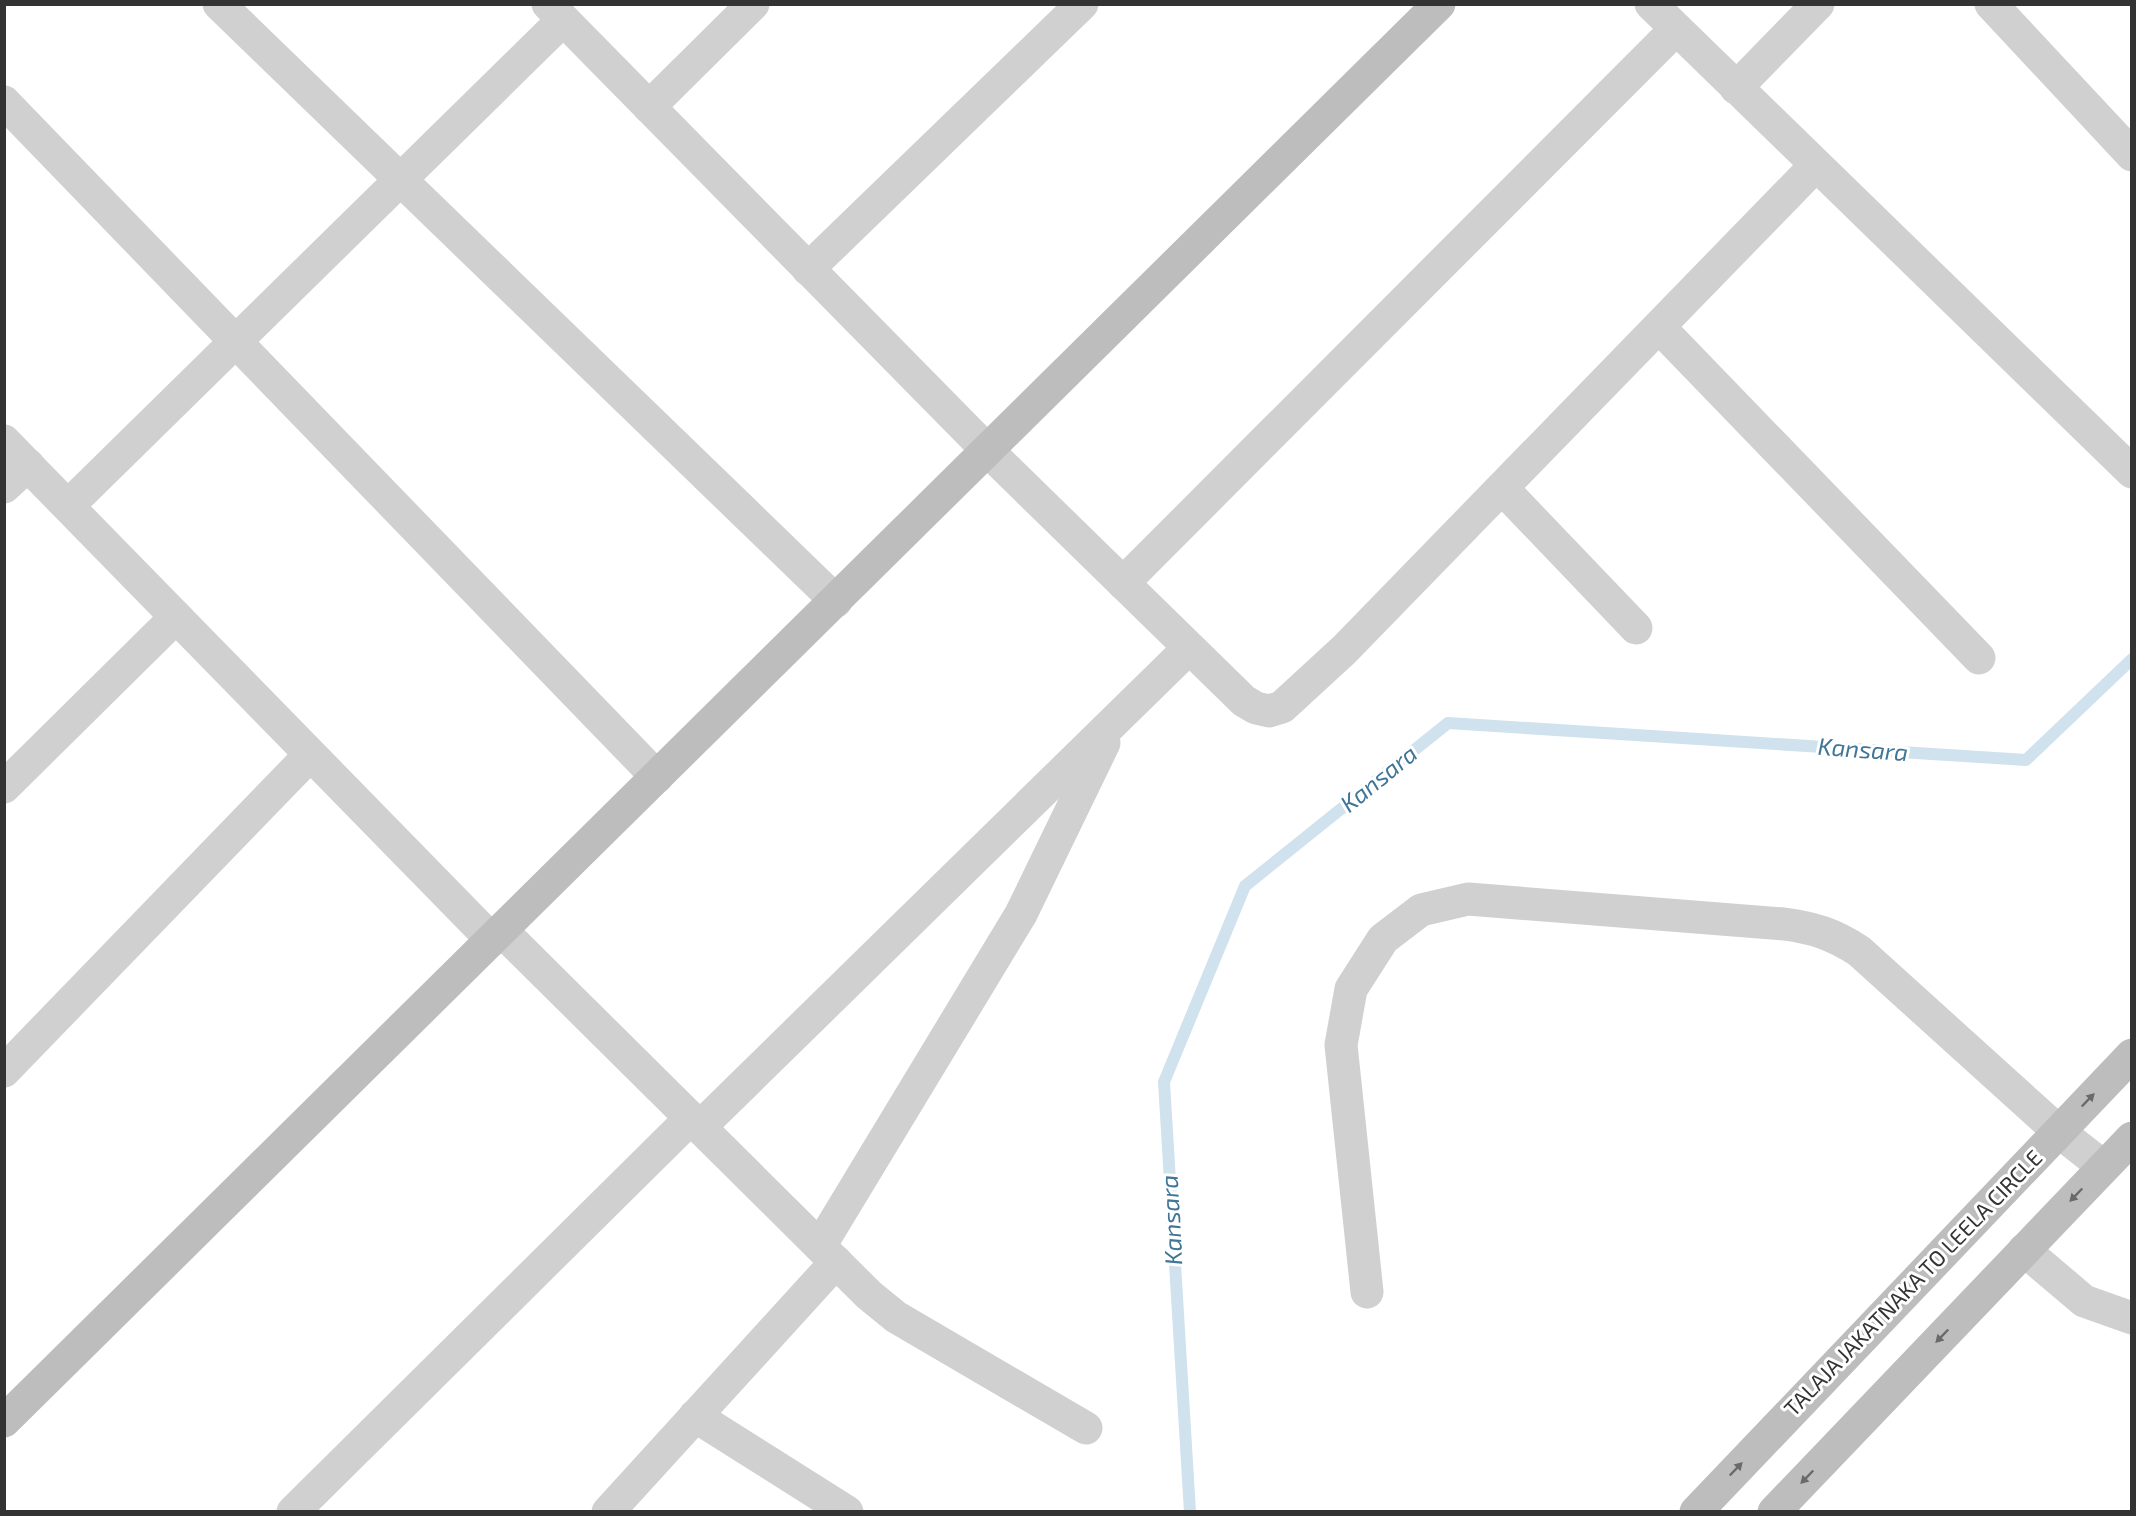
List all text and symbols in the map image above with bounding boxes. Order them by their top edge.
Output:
water label: Kansara [1817,731,1909,766]
water label: Kansara [1334,738,1422,818]
one-way arrow [2081,1093,2095,1108]
street label: TALAJA JAKATNAKA TO LEELA CIRCLE [1778,1144,2047,1421]
water label: Kansara [1154,1174,1187,1266]
one-way arrow [2070,1188,2084,1202]
one-way arrow [1935,1329,1949,1343]
one-way arrow [1729,1463,1743,1477]
one-way arrow [1800,1470,1814,1484]

